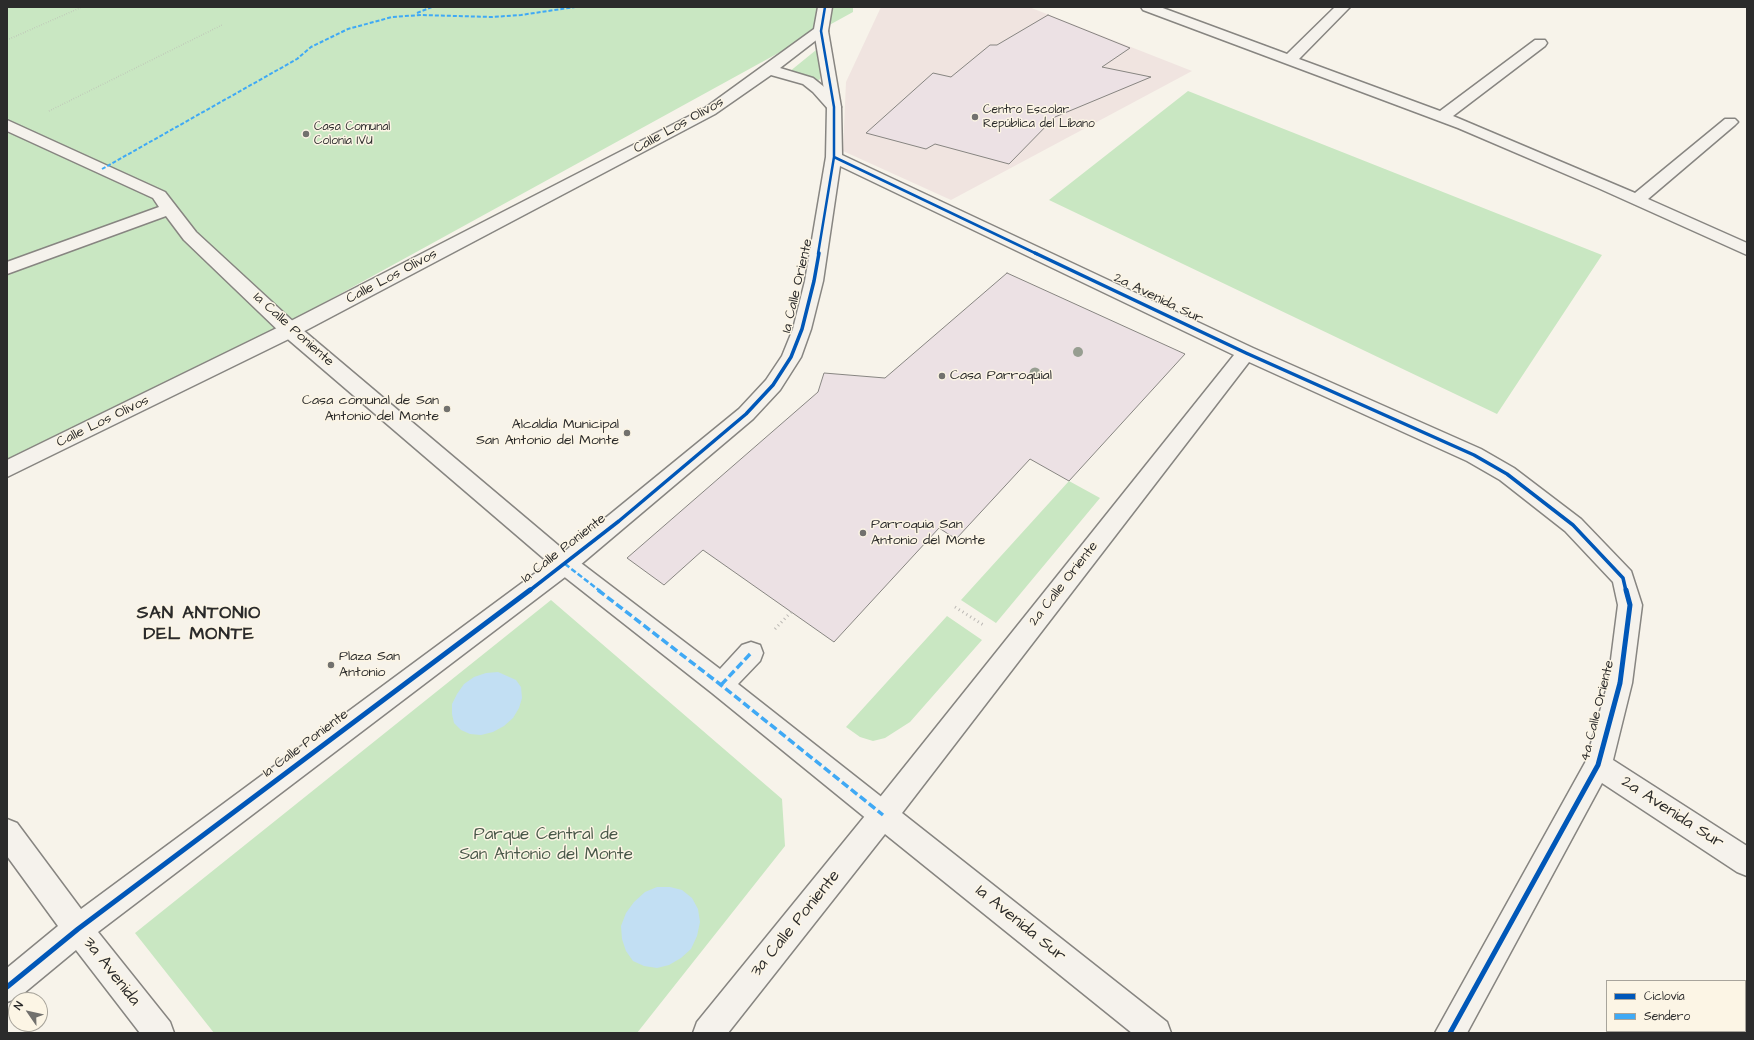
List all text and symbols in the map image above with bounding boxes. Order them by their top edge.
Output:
street label: Calle Los Olivos [631,94,727,158]
place label: Centro Escolar República del Líbano [983,103,1095,131]
marker: Centro Escolar República del Líbano [970,112,980,122]
place label: Casa Comunal Colonia IVU [314,120,390,148]
marker: Casa Comunal Colonia IVU [301,129,311,139]
street label: 1a Calle Oriente [779,237,817,335]
street label: Calle Los Olivos [344,246,440,308]
street label: 2a Avenida Sur [1111,270,1205,328]
street label: 1a Calle Poniente [249,289,337,371]
place label: Casa Parroquial [950,368,1052,384]
marker: Casa Parroquial [937,371,947,381]
street label: Calle Los Olivos [54,392,152,452]
place label: Casa comunal de San Antonio del Monte [302,393,439,426]
marker: Casa comunal de San Antonio del Monte [442,404,452,414]
place label: Alcaldía Municipal San Antonio del Monte [476,417,619,450]
marker: Alcaldía Municipal San Antonio del Monte [622,428,632,438]
street label: 1a Calle Poniente [518,511,610,587]
place label: Parroquia San Antonio del Monte [871,517,985,550]
marker: Parroquia San Antonio del Monte [858,528,868,538]
street label: 2a Calle Oriente [1026,538,1102,630]
district label: SAN ANTONIO DEL MONTE [137,603,261,646]
place label: Plaza San Antonio [339,649,400,682]
street label: 4a Calle Oriente [1577,659,1619,763]
marker: Plaza San Antonio [326,660,336,670]
street label: 1a Calle Poniente [260,706,352,782]
street label: 2a Avenida Sur [1617,772,1727,854]
park label: Parque Central de San Antonio del Monte [459,825,633,865]
street label: 3a Calle Poniente [747,867,845,981]
street label: 1a Avenida Sur [971,881,1069,967]
street label: 3a Avenida [78,934,144,1010]
legend [1606,980,1746,1032]
text: Ciclovía [1644,988,1685,1005]
north arrow [8,992,48,1032]
text: N [10,999,27,1013]
text: Sendero [1644,1008,1690,1025]

